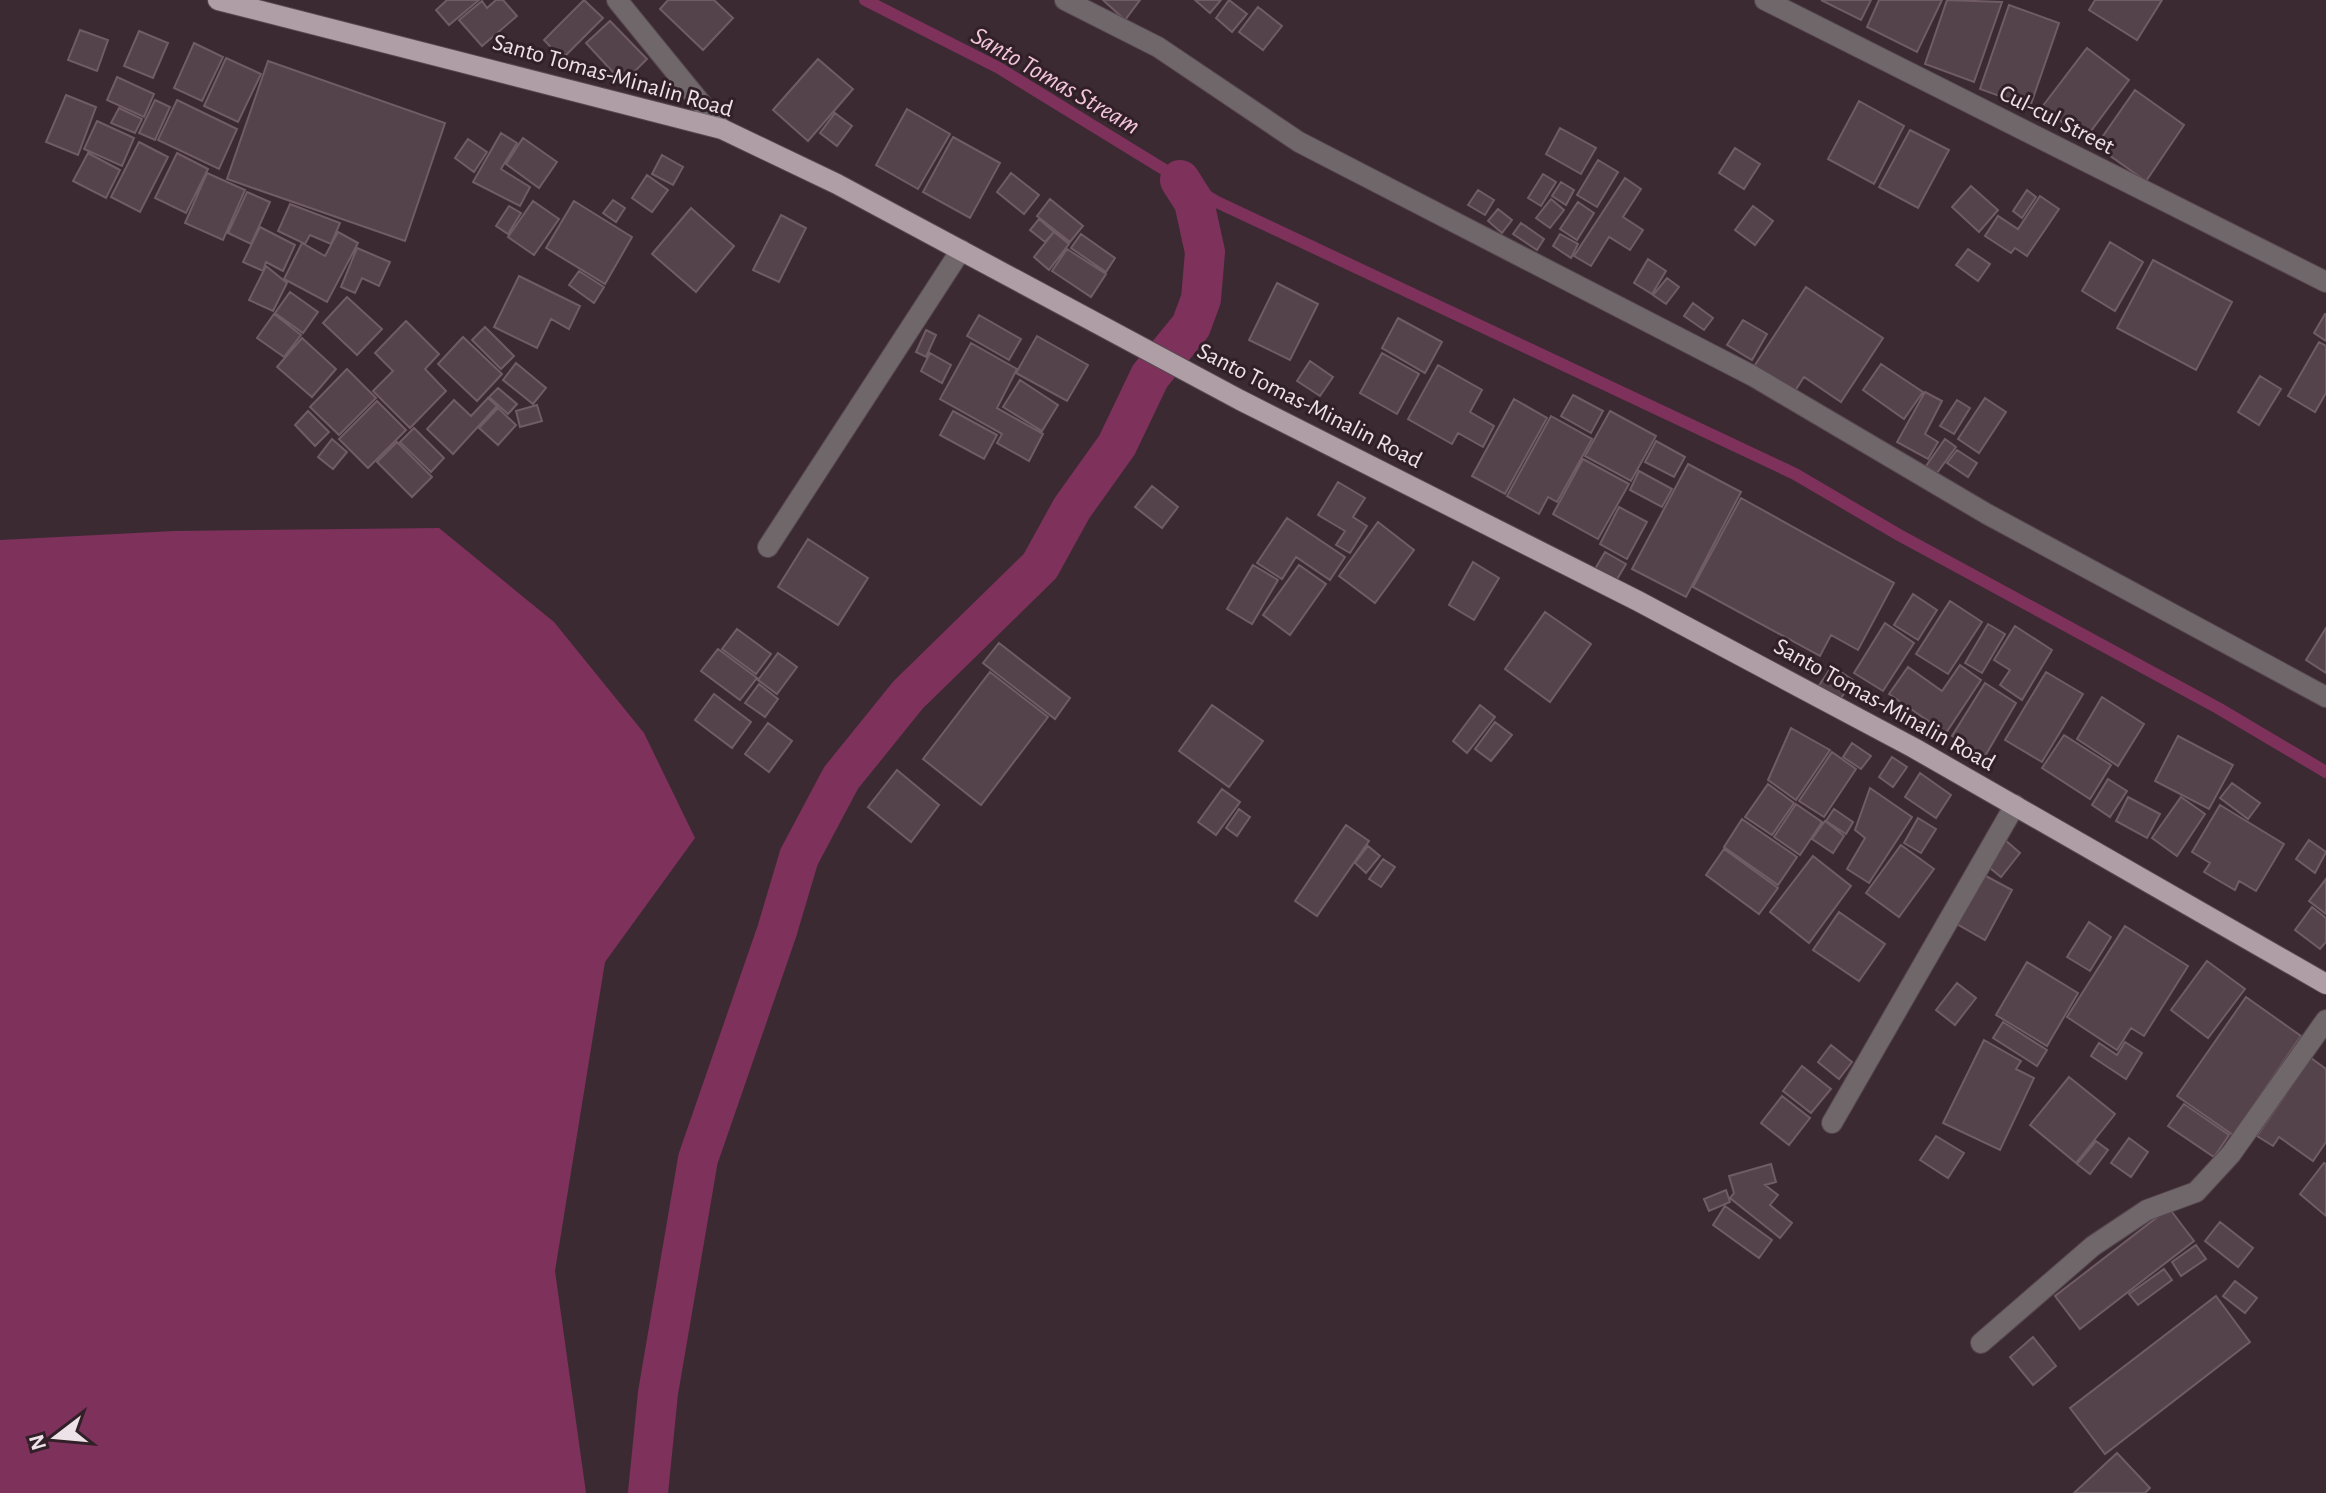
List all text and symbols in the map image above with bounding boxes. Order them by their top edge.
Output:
water label: Santo Tomas Stream [967,22,1144,139]
street label: Santo Tomas-Minalin Road [490,30,736,122]
street label: Cul-cul Street [1995,81,2118,159]
street label: Santo Tomas-Minalin Road [1193,339,1426,473]
street label: Santo Tomas-Minalin Road [1770,634,1999,776]
north arrow [16,1397,96,1477]
text: N [25,1432,50,1453]

